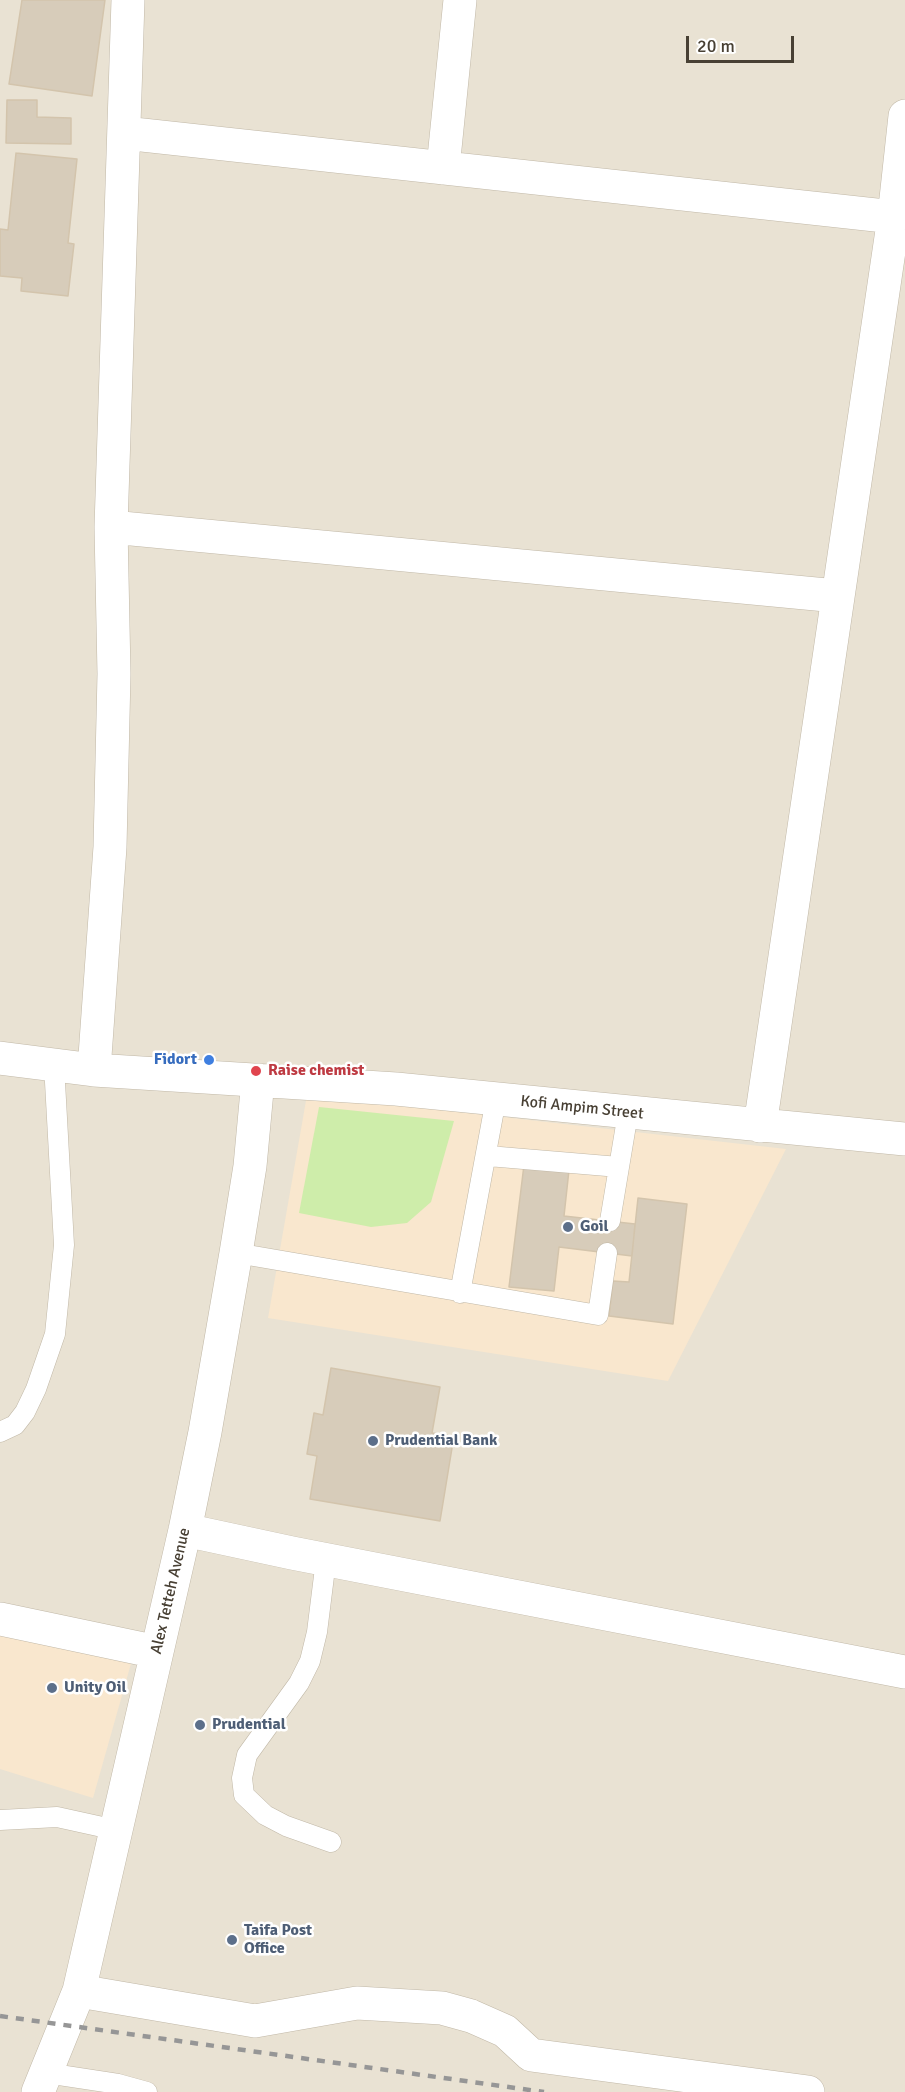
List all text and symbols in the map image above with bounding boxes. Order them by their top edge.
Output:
scale bar [689,24,797,62]
text: 20 m [697,35,735,57]
place label: Fidort [154,1050,197,1070]
marker: Fidort [202,1053,216,1067]
place label: Raise chemist [268,1061,364,1081]
marker: Raise chemist [249,1064,263,1078]
street label: Kofi Ampim Street [520,1092,644,1124]
place label: Goil [580,1217,609,1237]
marker: Goil [561,1220,575,1234]
place label: Prudential Bank [385,1431,497,1451]
marker: Prudential Bank [366,1434,380,1448]
street label: Alex Tetteh Avenue [147,1526,195,1656]
place label: Unity Oil [64,1678,126,1698]
marker: Unity Oil [45,1681,59,1695]
place label: Prudential [212,1715,286,1735]
marker: Prudential [193,1718,207,1732]
place label: Taifa Post Office [244,1921,312,1959]
marker: Taifa Post Office [225,1933,239,1947]

